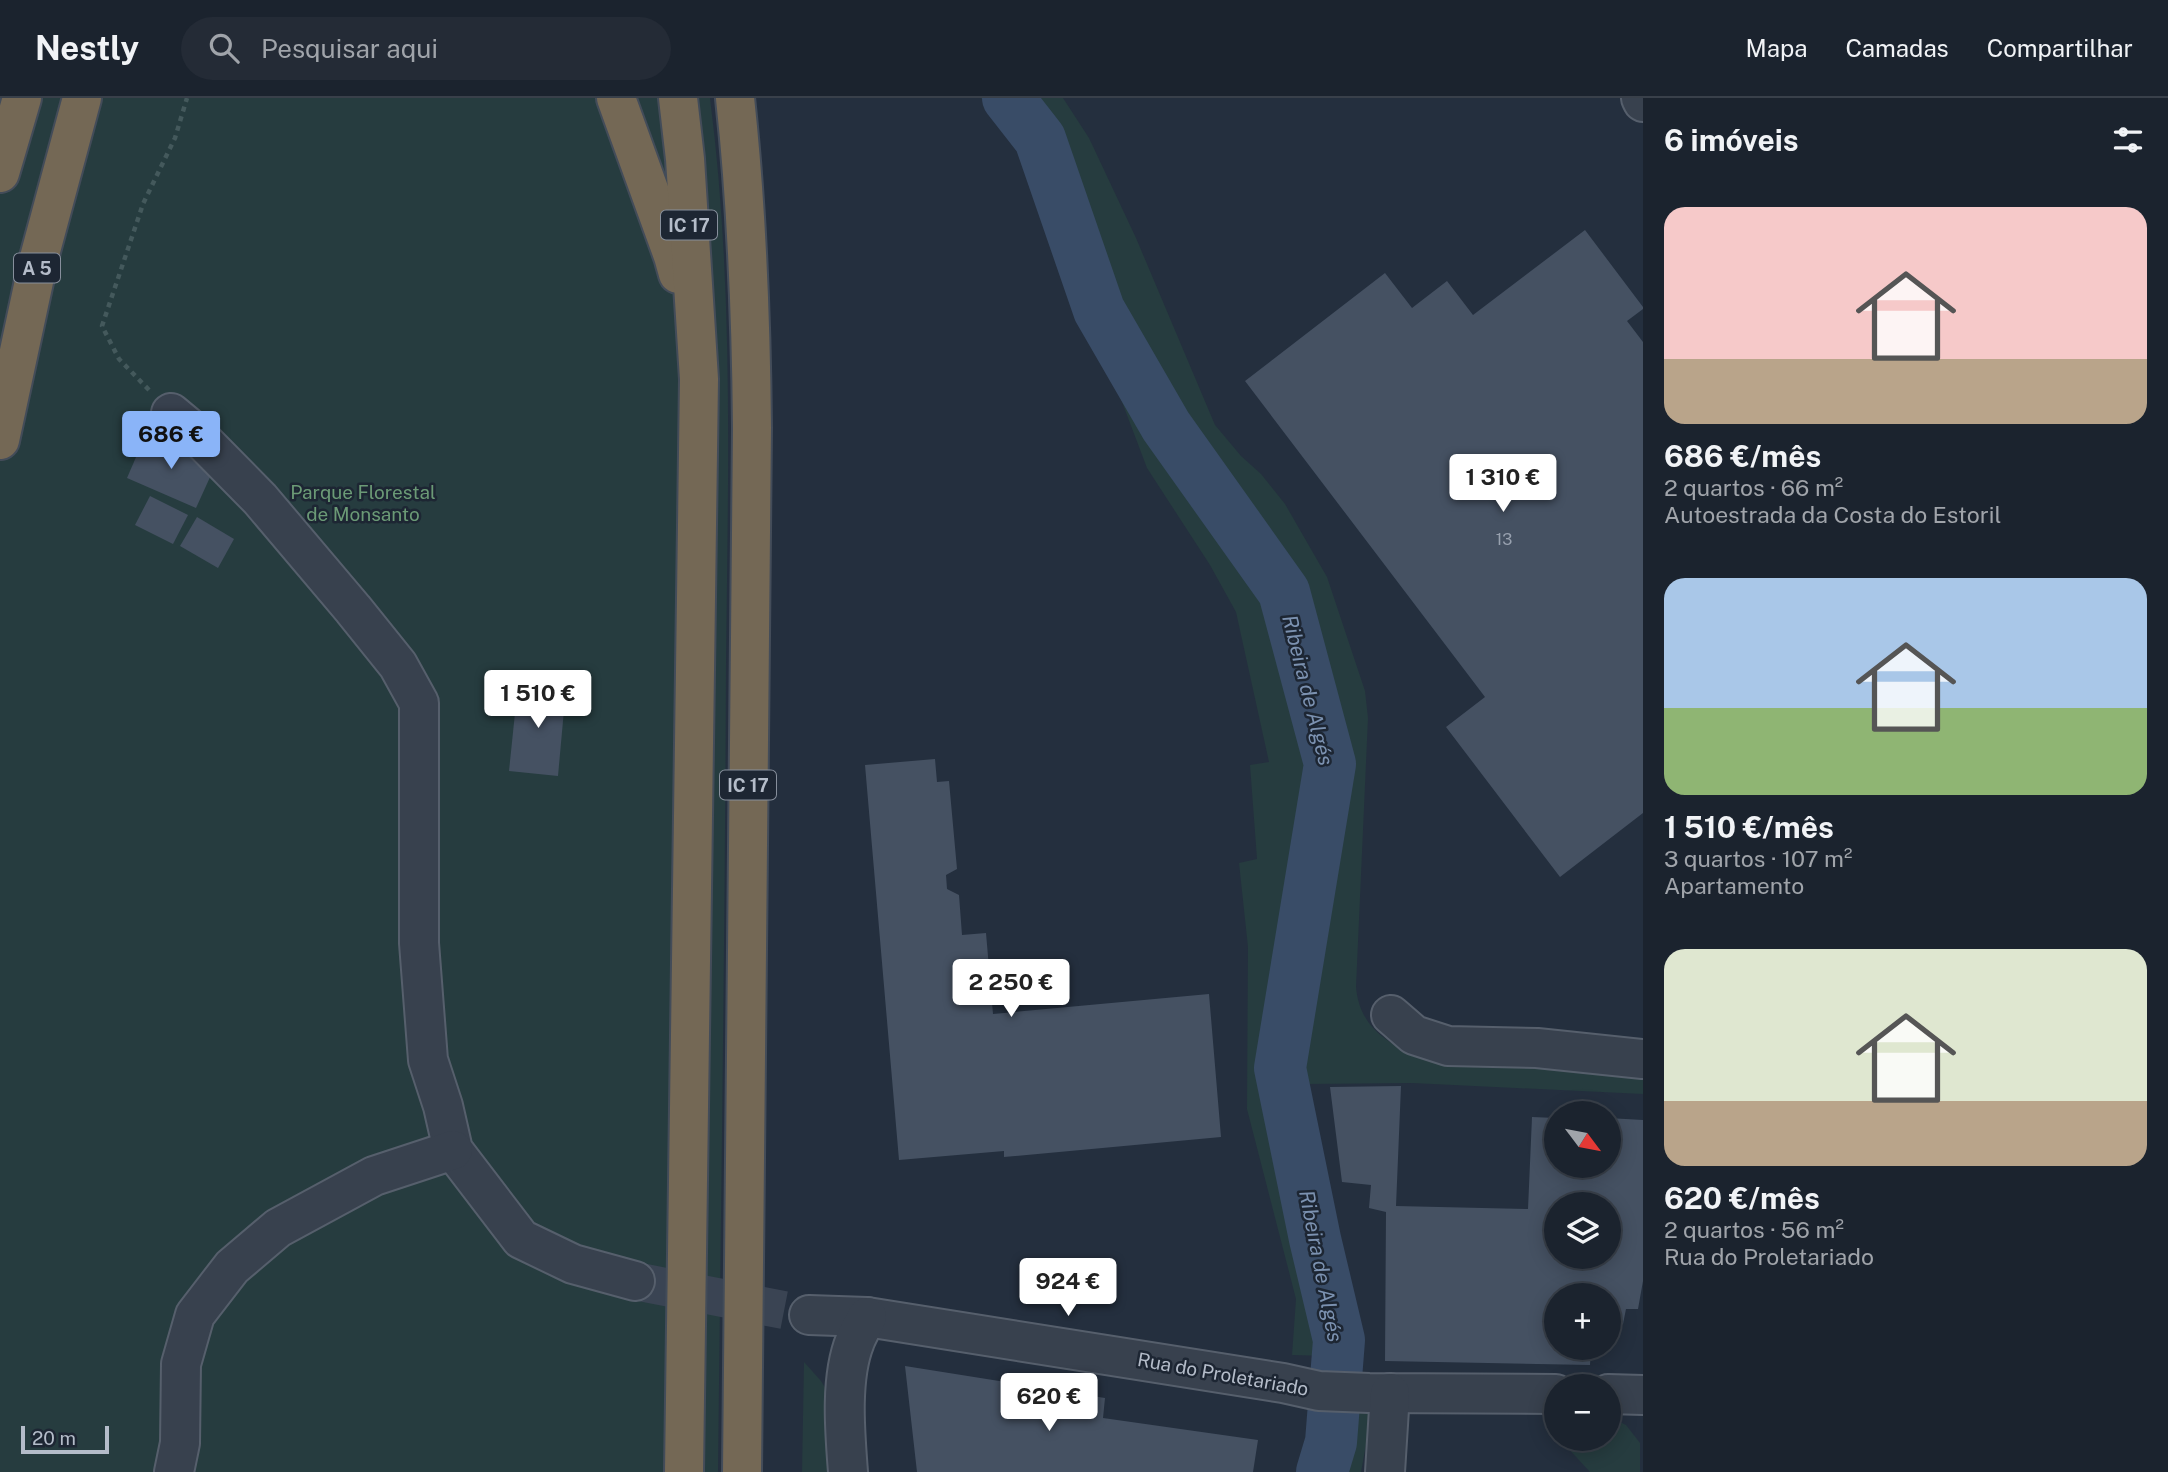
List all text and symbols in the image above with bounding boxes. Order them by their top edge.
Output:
search box [181,17,671,80]
text: Nestly [35,29,139,67]
icon: search [205,29,243,67]
text: Pesquisar aqui [261,33,438,64]
text: Mapa [1746,34,1807,62]
text: Camadas [1845,34,1949,62]
text: Compartilhar [1987,34,2133,62]
icon: filters [2109,121,2147,159]
text: 6 imóveis [1664,122,1799,158]
road number: IC 17 [661,210,717,240]
road number: A 5 [14,253,60,282]
icon: home [1843,253,1969,379]
pin: 686 € [122,412,220,471]
text: 686 € [138,420,204,447]
text: 686 €/mês [1664,438,1821,474]
pin: 1 310 € [1438,454,1568,514]
text: 1 310 € [1465,463,1541,490]
text: 2 quartos · 66 m² [1664,474,1843,501]
park label: Parque Florestal de Monsanto [290,481,436,525]
text: Autoestrada da Costa do Estoril [1664,501,2001,528]
house number: 13 [1496,530,1512,549]
water label: Ribeira de Algés [1277,612,1339,768]
icon: home [1843,624,1969,750]
pin: 1 510 € [473,670,603,730]
text: 1 510 € [500,679,576,706]
road number: IC 17 [720,770,776,800]
text: 1 510 €/mês [1664,809,1834,845]
text: 3 quartos · 107 m² [1664,845,1852,872]
text: Apartamento [1664,872,1804,899]
pin: 2 250 € [946,960,1076,1019]
text: 2 250 € [969,968,1053,995]
icon: home [1843,995,1969,1121]
north arrow [1544,1101,1620,1178]
map controls [1544,1101,1621,1451]
text: 620 €/mês [1664,1180,1820,1216]
water label: Ribeira de Algés [1294,1188,1348,1344]
button: layers [1544,1192,1621,1269]
text: 2 quartos · 56 m² [1664,1216,1844,1243]
text: Rua do Proletariado [1664,1243,1874,1270]
pin: 924 € [1019,1258,1117,1318]
text: 924 € [1035,1267,1101,1294]
button: + [1544,1283,1621,1360]
street label: Rua do Proletariado [1136,1348,1310,1400]
pin: 620 € [1000,1374,1098,1433]
button: − [1544,1374,1621,1451]
text: 620 € [1017,1382,1081,1409]
scale bar [21,1423,108,1455]
text: 20 m [32,1427,76,1449]

